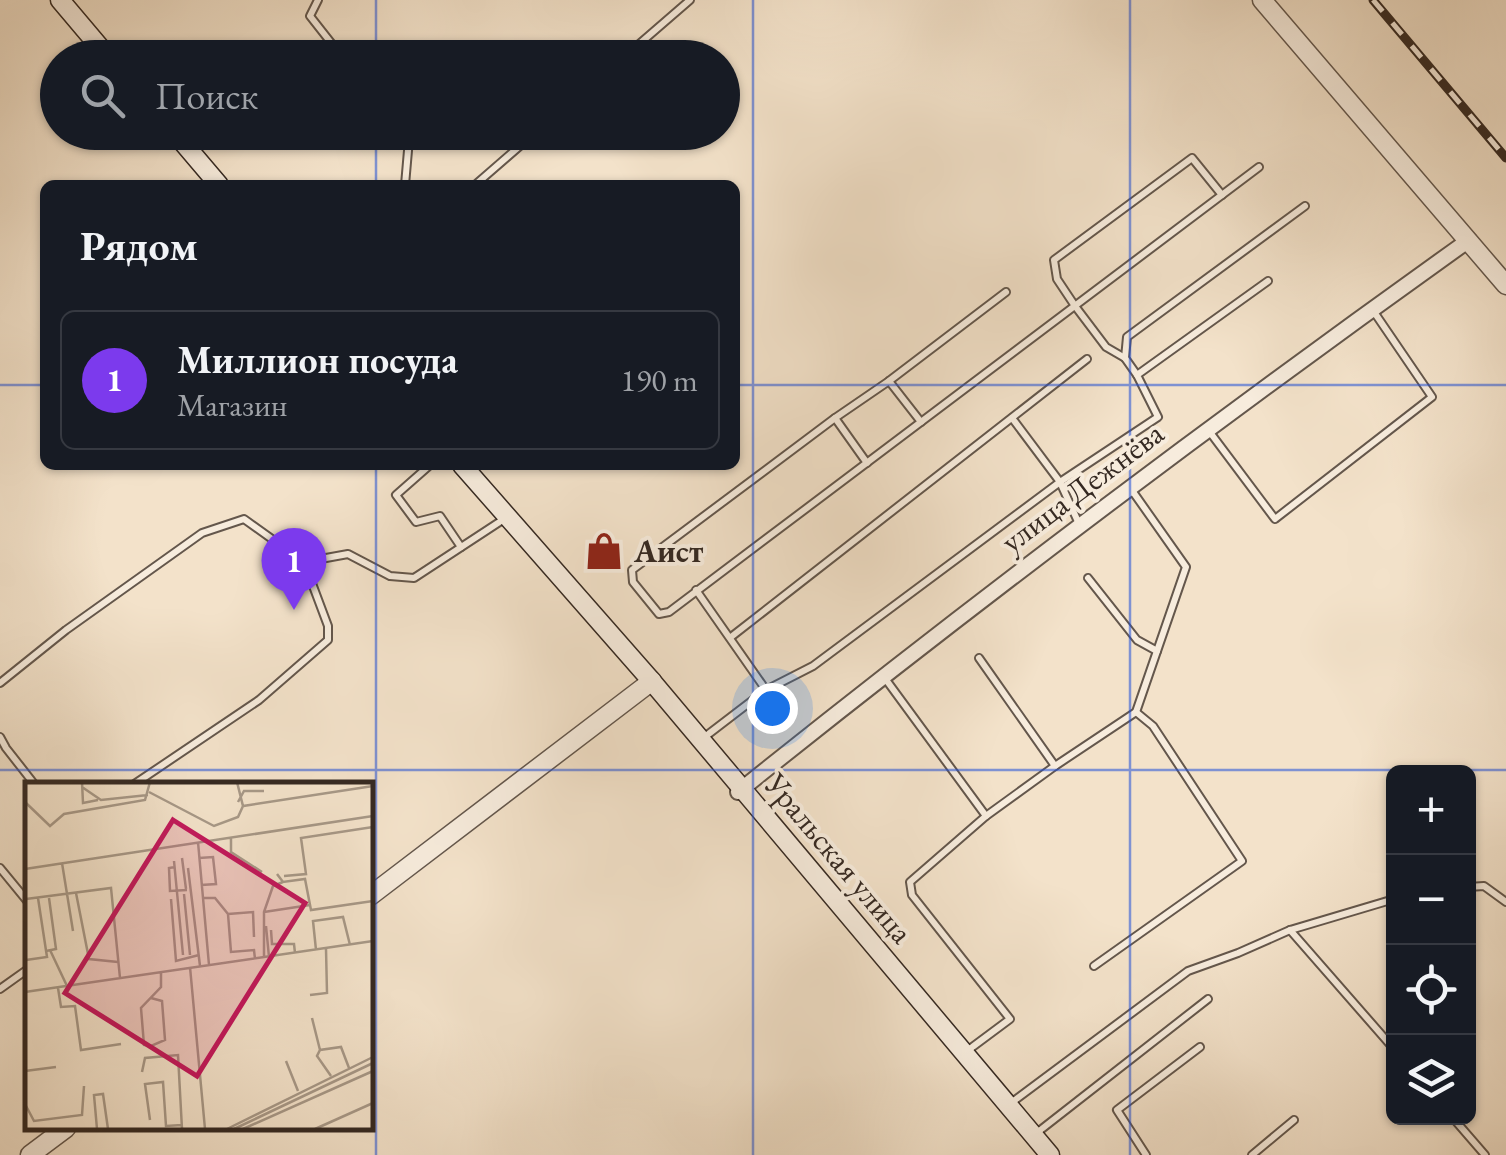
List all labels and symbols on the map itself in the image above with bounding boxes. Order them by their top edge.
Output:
street label: улица Дежнёва [992,412,1172,562]
pin: 1 [262,528,326,610]
shop icon: Аист [583,530,625,572]
place label: Аист [633,530,704,572]
your location [747,683,798,734]
street label: Уральская улица [755,763,923,952]
inset map [25,782,372,1130]

